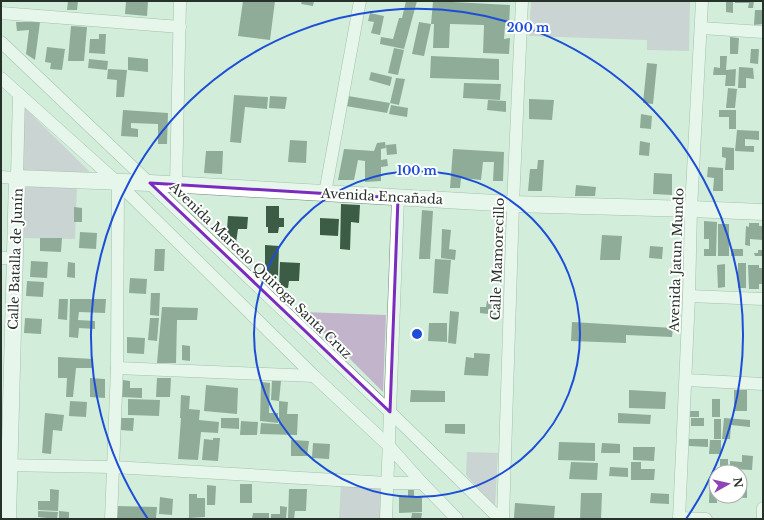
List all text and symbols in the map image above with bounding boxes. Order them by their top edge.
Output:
text: 200 m [507,20,550,35]
text: 100 m [397,163,438,178]
street label: Avenida Marcelo Quiroga Santa Cruz [165,178,355,362]
street label: Avenida Encañada [320,185,444,208]
street label: Calle Batalla de Junín [5,188,26,330]
street label: Avenida Jatun Mundo [665,188,688,333]
street label: Calle Mamorecillo [487,197,508,321]
centre of rings [410,327,424,341]
north arrow [708,464,748,504]
text: N [730,477,746,489]

